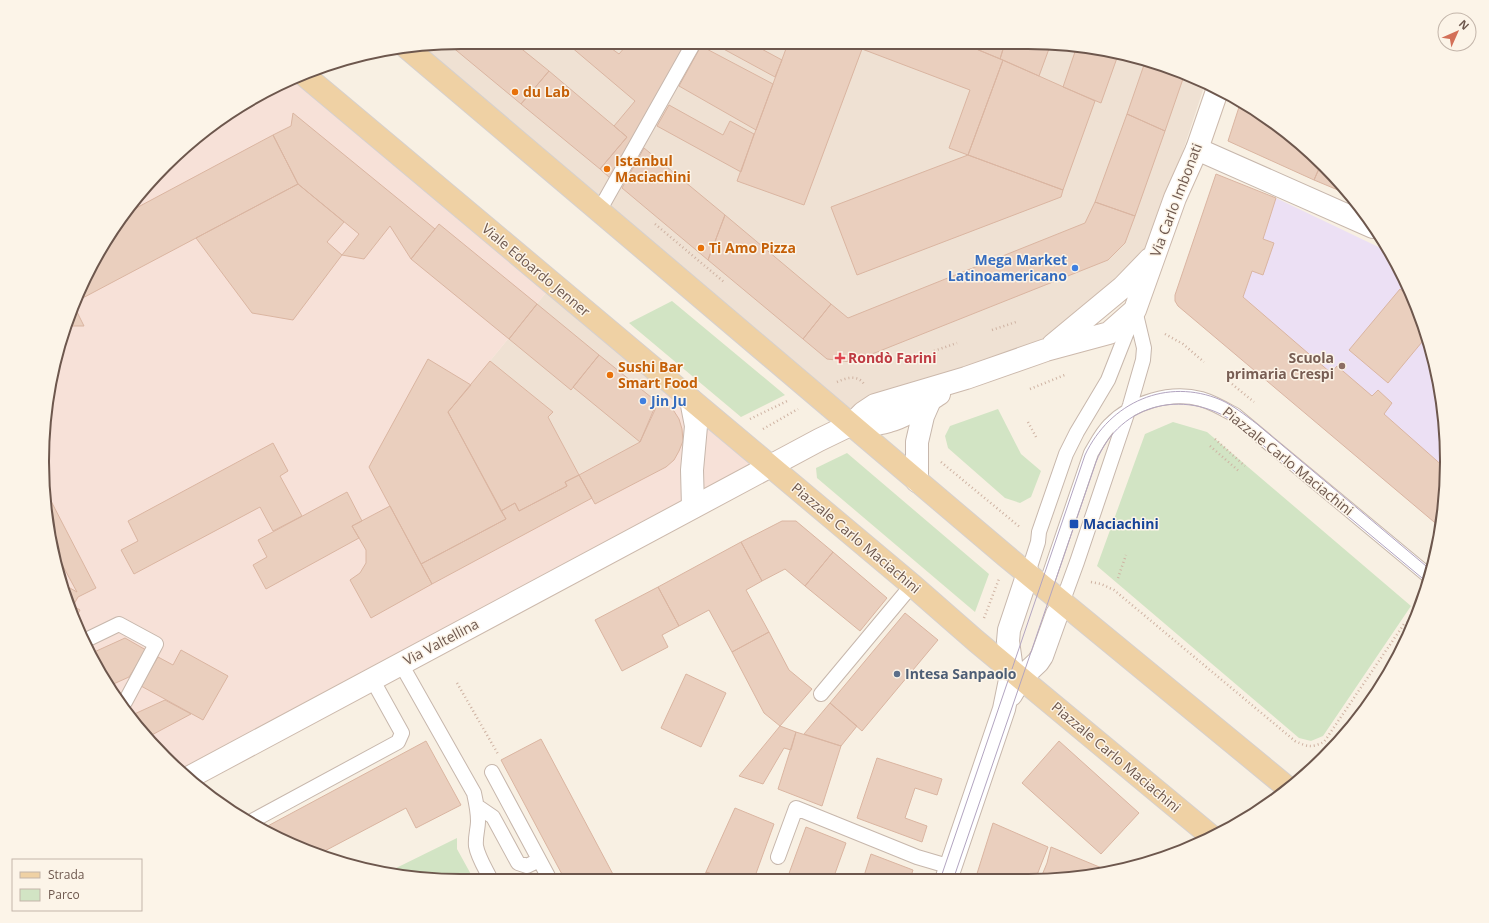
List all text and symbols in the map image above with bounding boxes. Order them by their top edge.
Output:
north arrow [1437,12,1477,52]
text: N [1456,16,1473,33]
place label: du Lab [523,82,570,101]
marker: du Lab [510,87,520,97]
street label: Via Carlo Imbonati [1145,140,1206,259]
place label: Istanbul Maciachini [615,151,691,186]
marker: Istanbul Maciachini [602,164,612,174]
street label: Viale Edoardo Jenner [478,219,595,321]
place label: Ti Amo Pizza [709,238,796,257]
marker: Ti Amo Pizza [696,243,706,253]
place label: Mega Market Latinoamericano [948,250,1067,285]
marker: Mega Market Latinoamericano [1070,263,1080,273]
place label: Rondò Farini [848,348,937,367]
place label: Scuola primaria Crespi [1226,348,1334,383]
marker: Rondò Farini [835,353,845,363]
place label: Sushi Bar Smart Food [618,357,698,392]
marker: Scuola primaria Crespi [1337,361,1347,371]
marker: Sushi Bar Smart Food [605,370,615,380]
place label: Jin Ju [649,391,687,410]
marker: Jin Ju [638,396,648,406]
street label: Piazzale Carlo Maciachini [1219,402,1358,519]
street label: Piazzale Carlo Maciachini [788,478,925,597]
place label: Maciachini [1083,514,1159,533]
marker: Maciachini [1068,518,1080,530]
street label: Via Valtellina [400,614,482,669]
place label: Intesa Sanpaolo [905,664,1017,683]
marker: Intesa Sanpaolo [892,669,902,679]
street label: Piazzale Carlo Maciachini [1048,697,1185,816]
legend [12,859,142,911]
text: Strada [48,866,84,883]
text: Parco [48,886,80,903]

